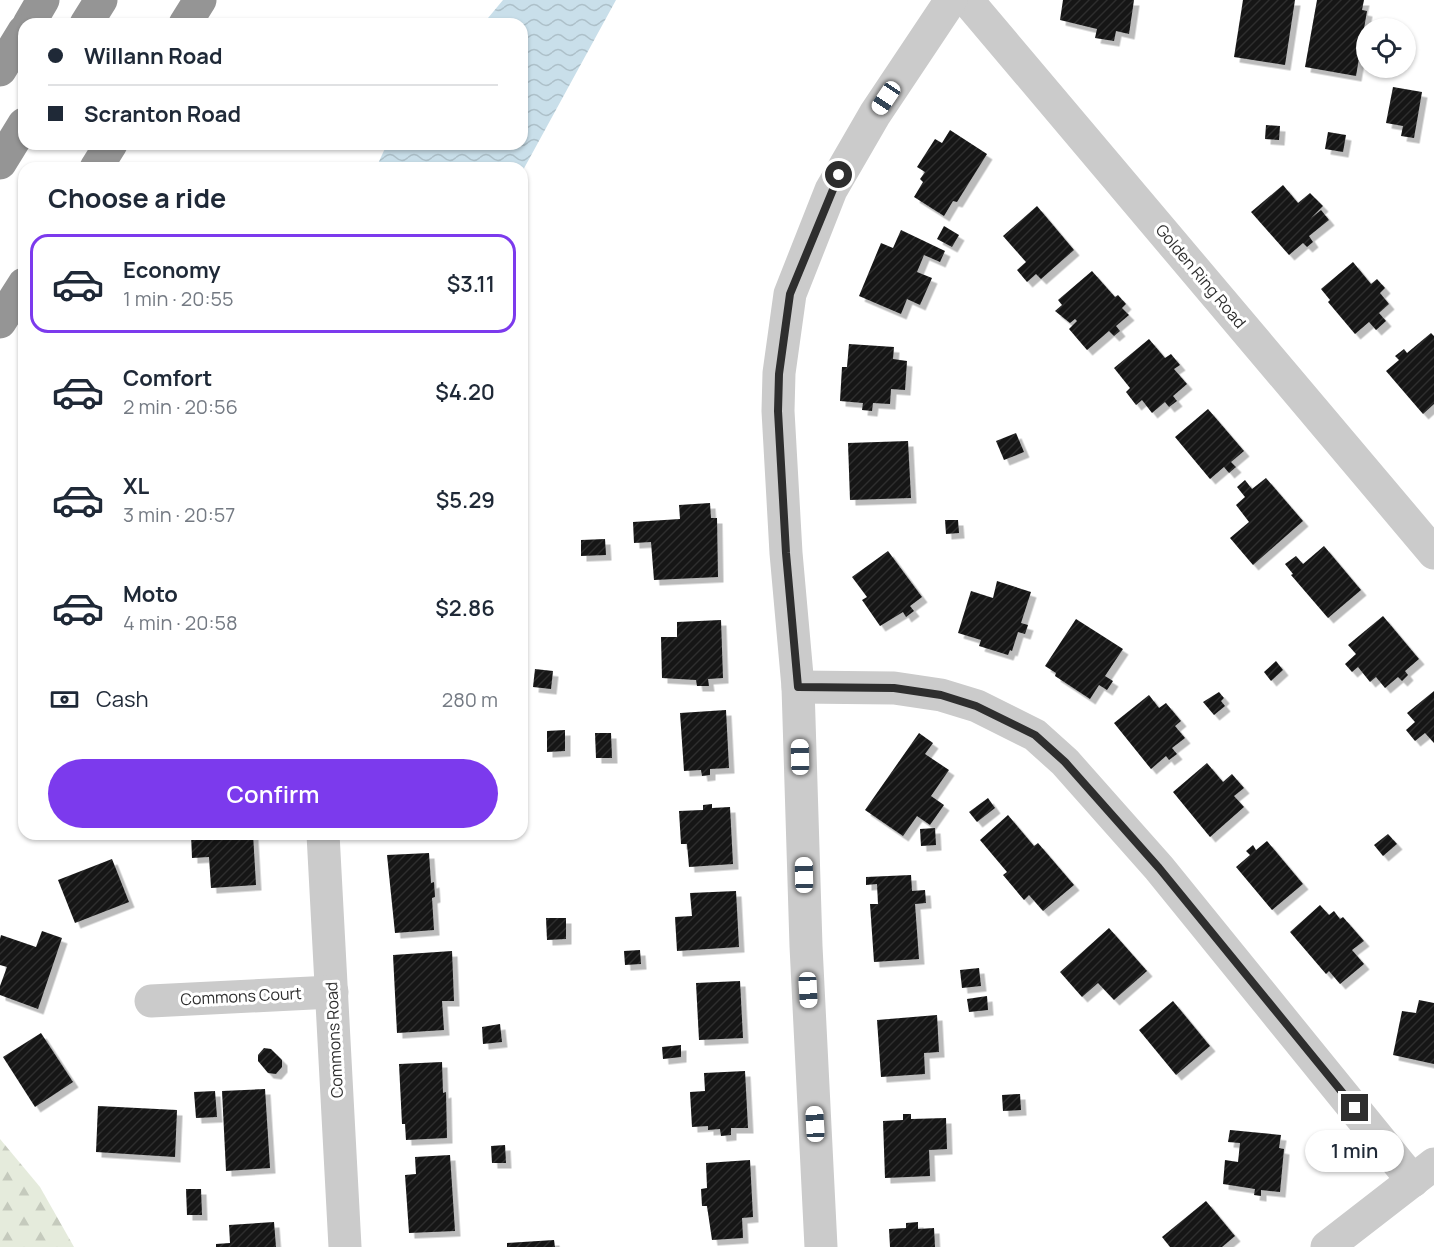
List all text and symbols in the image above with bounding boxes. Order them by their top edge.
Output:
map controls [1356,18,1416,78]
button: locate [1356,18,1416,78]
text: Willann Road [84,41,223,71]
car [868,78,904,118]
text: Scranton Road [84,99,241,129]
route start [825,161,852,188]
text: Choose a ride [48,179,226,216]
street label: Golden Ring Road [1151,219,1251,333]
text: Economy [123,255,221,285]
icon: car [51,257,105,311]
text: $3.11 [447,269,495,299]
text: 1 min · 20:55 [123,285,234,312]
text: Comfort [123,363,212,393]
icon: car [51,365,105,419]
text: $4.20 [435,377,495,407]
text: 2 min · 20:56 [123,393,238,420]
text: XL [123,471,149,501]
icon: car [51,473,105,527]
text: $5.29 [436,485,495,515]
text: 3 min · 20:57 [123,501,235,528]
text: Moto [123,579,178,609]
icon: car [51,581,105,635]
text: $2.86 [435,593,495,623]
text: 4 min · 20:58 [123,609,238,636]
icon: cash [48,683,81,716]
text: Cash [96,684,149,714]
text: 280 m [442,686,498,713]
car [791,739,809,775]
button: Confirm [48,759,498,828]
car [795,857,813,893]
car [798,972,818,1008]
street label: Commons Road [320,981,348,1099]
street label: Commons Court [180,982,302,1010]
route end [1341,1094,1368,1121]
car [805,1106,825,1142]
callout: 1 min [1306,1129,1404,1171]
text: 1 min [1331,1137,1378,1164]

